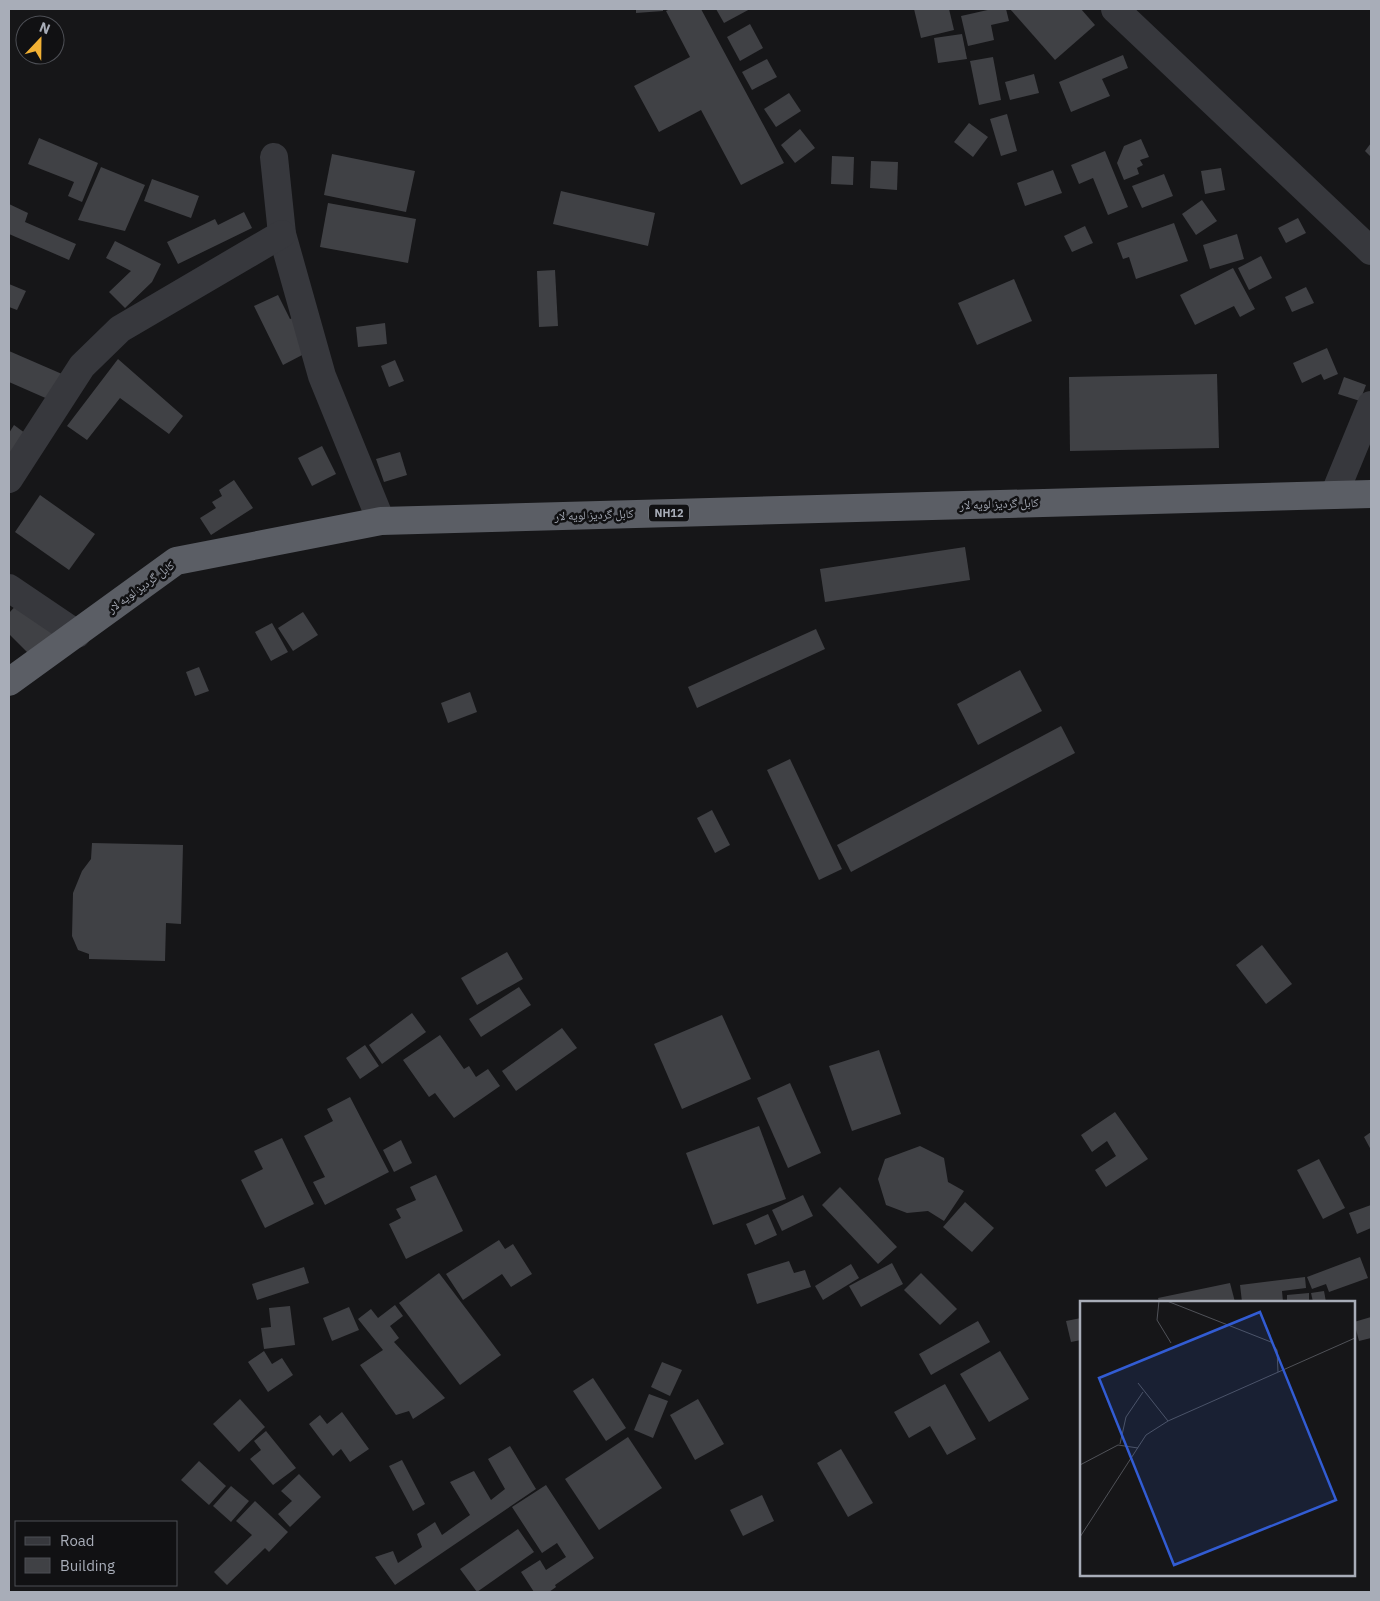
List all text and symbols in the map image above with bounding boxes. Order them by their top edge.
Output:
north arrow [15,15,65,65]
text: N [37,18,53,38]
street label: کابل گردیز لویه لار [958,495,1039,513]
road number: NH12 [649,504,689,522]
street label: کابل گردیز لویه لار [553,506,634,524]
street label: کابل گردیز لویه لار [103,557,177,617]
inset map [1080,1301,1355,1576]
legend [15,1521,178,1586]
text: Road [60,1531,95,1550]
text: Building [60,1556,115,1575]

